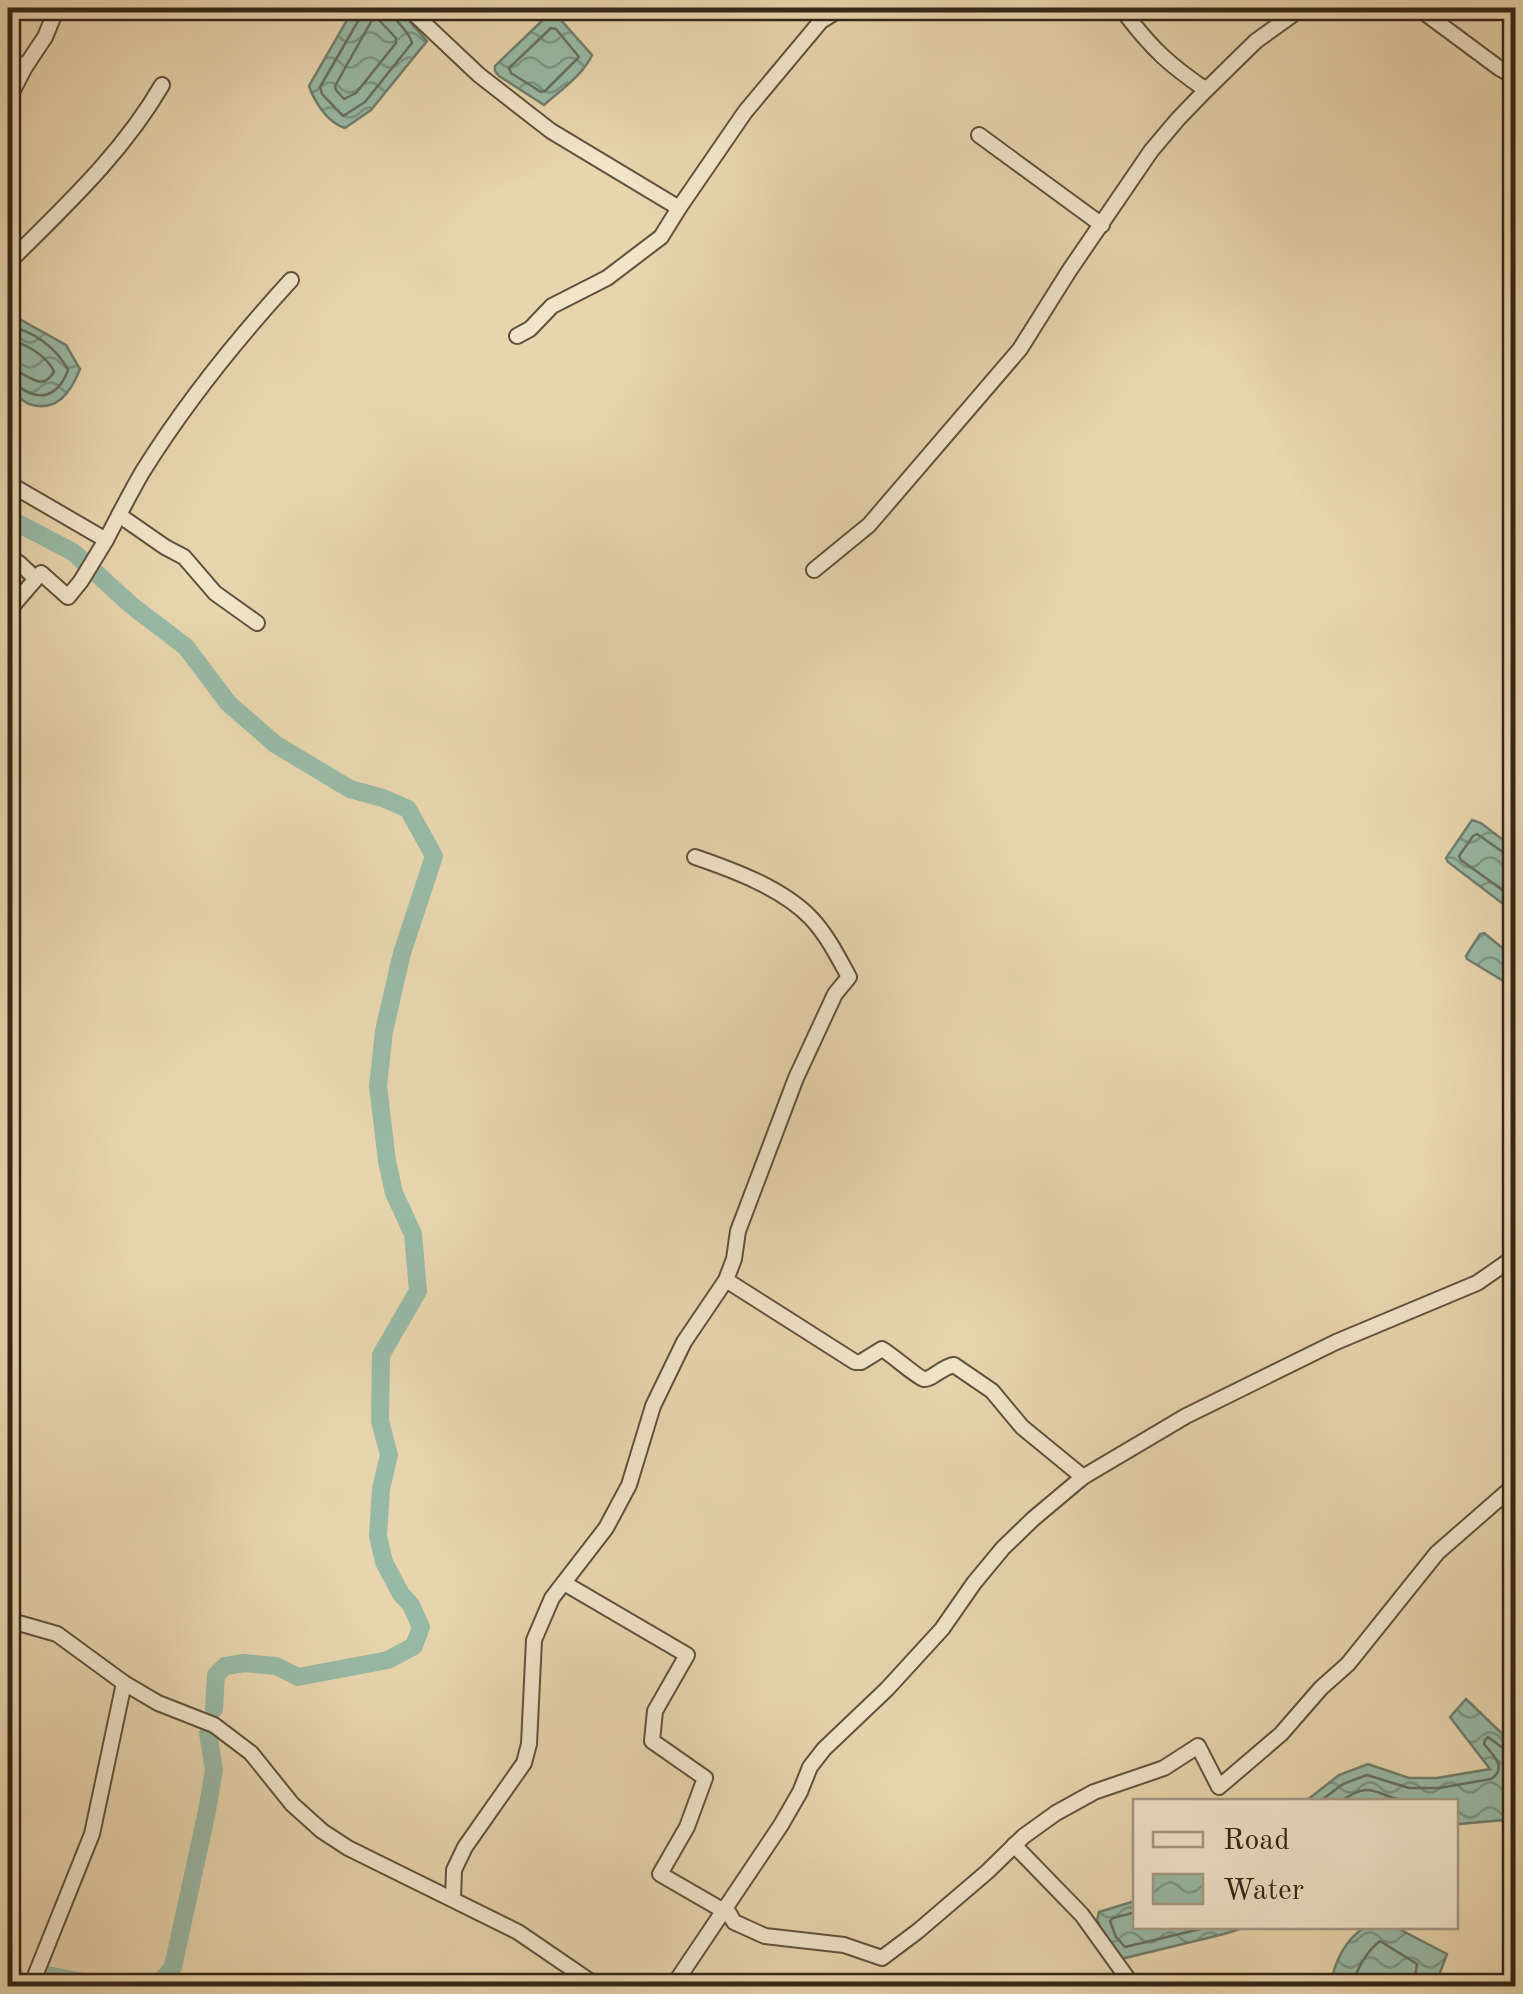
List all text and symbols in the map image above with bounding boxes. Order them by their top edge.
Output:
legend [1133,1799,1458,1929]
text: Road [1223,1826,1290,1856]
text: Water [1223,1876,1304,1906]

